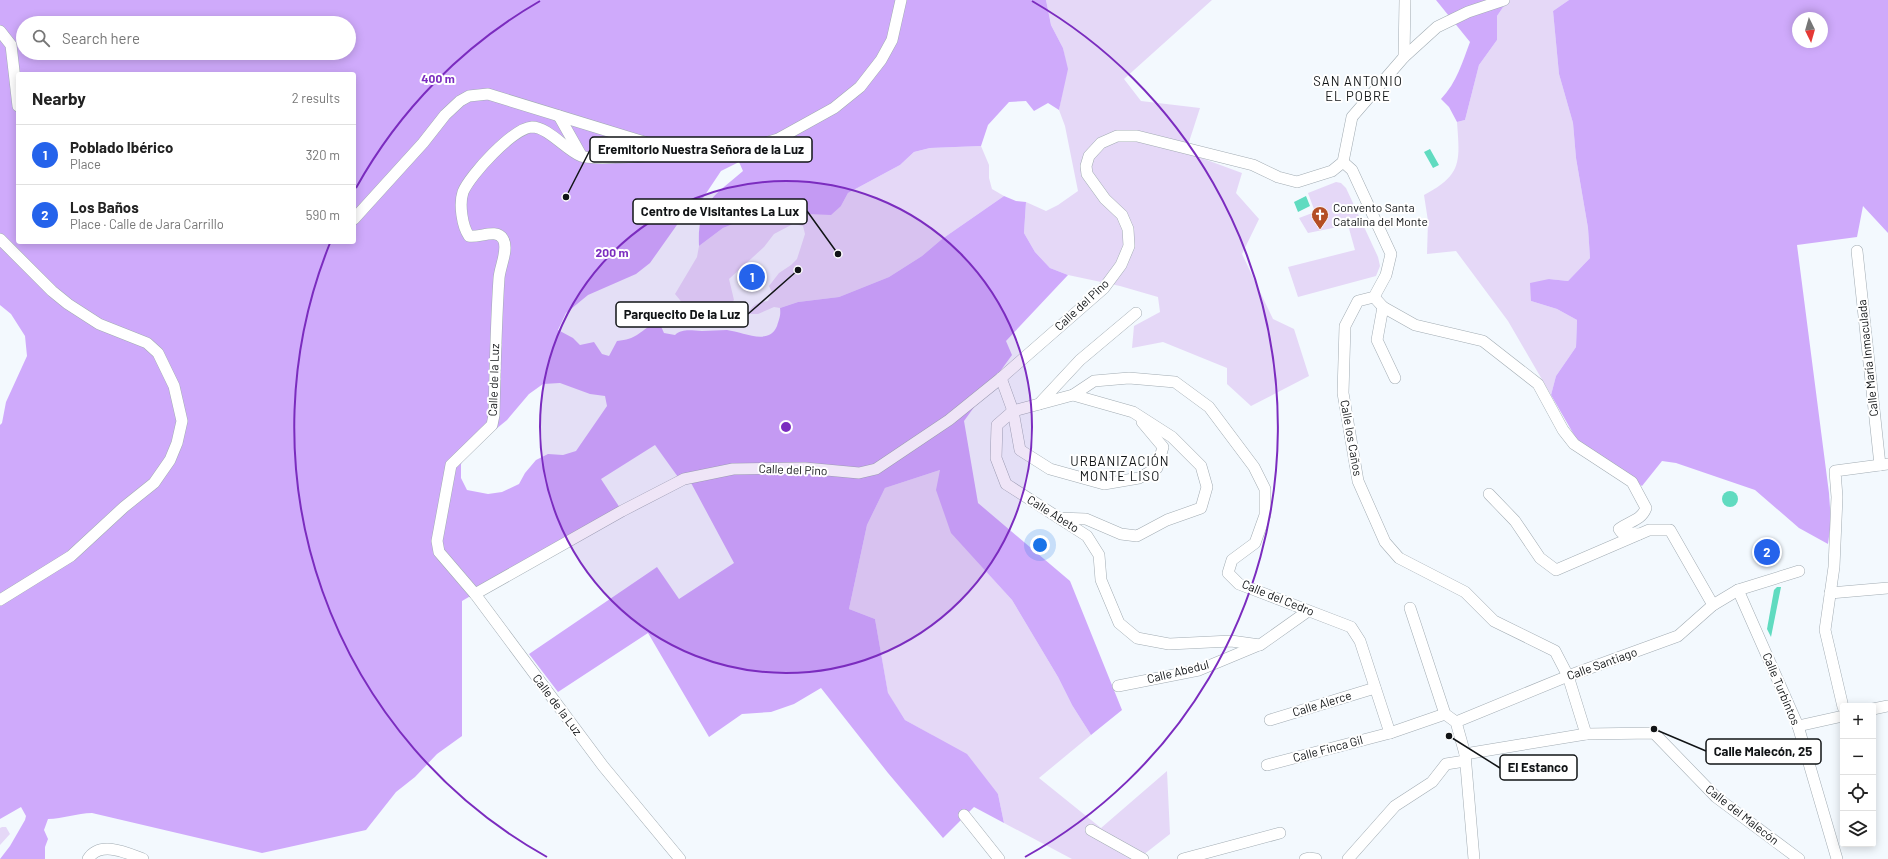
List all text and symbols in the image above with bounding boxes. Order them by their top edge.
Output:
north arrow [1792,12,1828,48]
search box [16,16,356,60]
icon: search [30,27,52,49]
text: Search here [62,29,140,47]
text: 400 m [421,71,455,85]
district label: SAN ANTONIO EL POBRE [1313,73,1403,104]
text: Nearby [32,88,86,108]
text: 2 results [292,90,340,106]
callout: Eremitorio Nuestra Señora de la Luz [590,137,812,162]
text: Poblado Ibérico [70,138,173,156]
text: Eremitorio Nuestra Señora de la Luz [598,141,804,157]
text: 1 [43,147,47,163]
text: 320 m [306,147,340,163]
text: Place [70,156,101,172]
text: Los Baños [70,198,139,216]
callout: Centro de Visitantes La Lux [633,199,807,224]
place label: Convento Santa Catalina del Monte [1333,200,1428,228]
text: Centro de Visitantes La Lux [641,203,799,219]
church icon: Convento Santa Catalina del Monte [1310,205,1330,230]
text: 2 [41,207,49,223]
text: 590 m [306,207,340,223]
text: Place · Calle de Jara Carrillo [70,216,224,232]
text: 200 m [596,245,628,259]
pin: 1 [739,262,765,292]
street label: Calle del Pino [1051,276,1111,333]
street label: Calle María Inmaculada [1854,299,1880,417]
callout: Parquecito De la Luz [616,302,748,327]
text: Parquecito De la Luz [624,306,740,322]
street label: Calle de la Luz [485,343,501,417]
street label: Calle los Caños [1338,399,1366,477]
centre of rings [779,420,793,434]
district label: URBANIZACIÓN MONTE LISO [1070,453,1170,484]
street label: Calle del Pino [758,461,828,477]
street label: Calle Abeto [1025,492,1082,535]
your location [1030,535,1050,555]
pin: 2 [1754,537,1780,567]
street label: Calle del Cedro [1240,576,1317,618]
street label: Calle Santiago [1565,644,1639,682]
street label: Calle Turbintos [1760,650,1804,727]
street label: Calle Abedul [1145,657,1210,686]
street label: Calle de la Luz [530,671,585,738]
street label: Calle Alerce [1290,687,1353,719]
map controls [1840,703,1876,847]
button: + [1840,703,1876,739]
street label: Calle Finca Gil [1291,732,1364,764]
callout: Calle Malecón, 25 [1706,739,1821,764]
button: − [1840,739,1876,775]
text: Calle Malecón, 25 [1714,743,1812,759]
callout: El Estanco [1500,755,1577,780]
text: El Estanco [1508,759,1568,775]
button: locate [1840,775,1876,811]
street label: Calle del Malecón [1703,781,1782,847]
button: layers [1840,811,1876,847]

